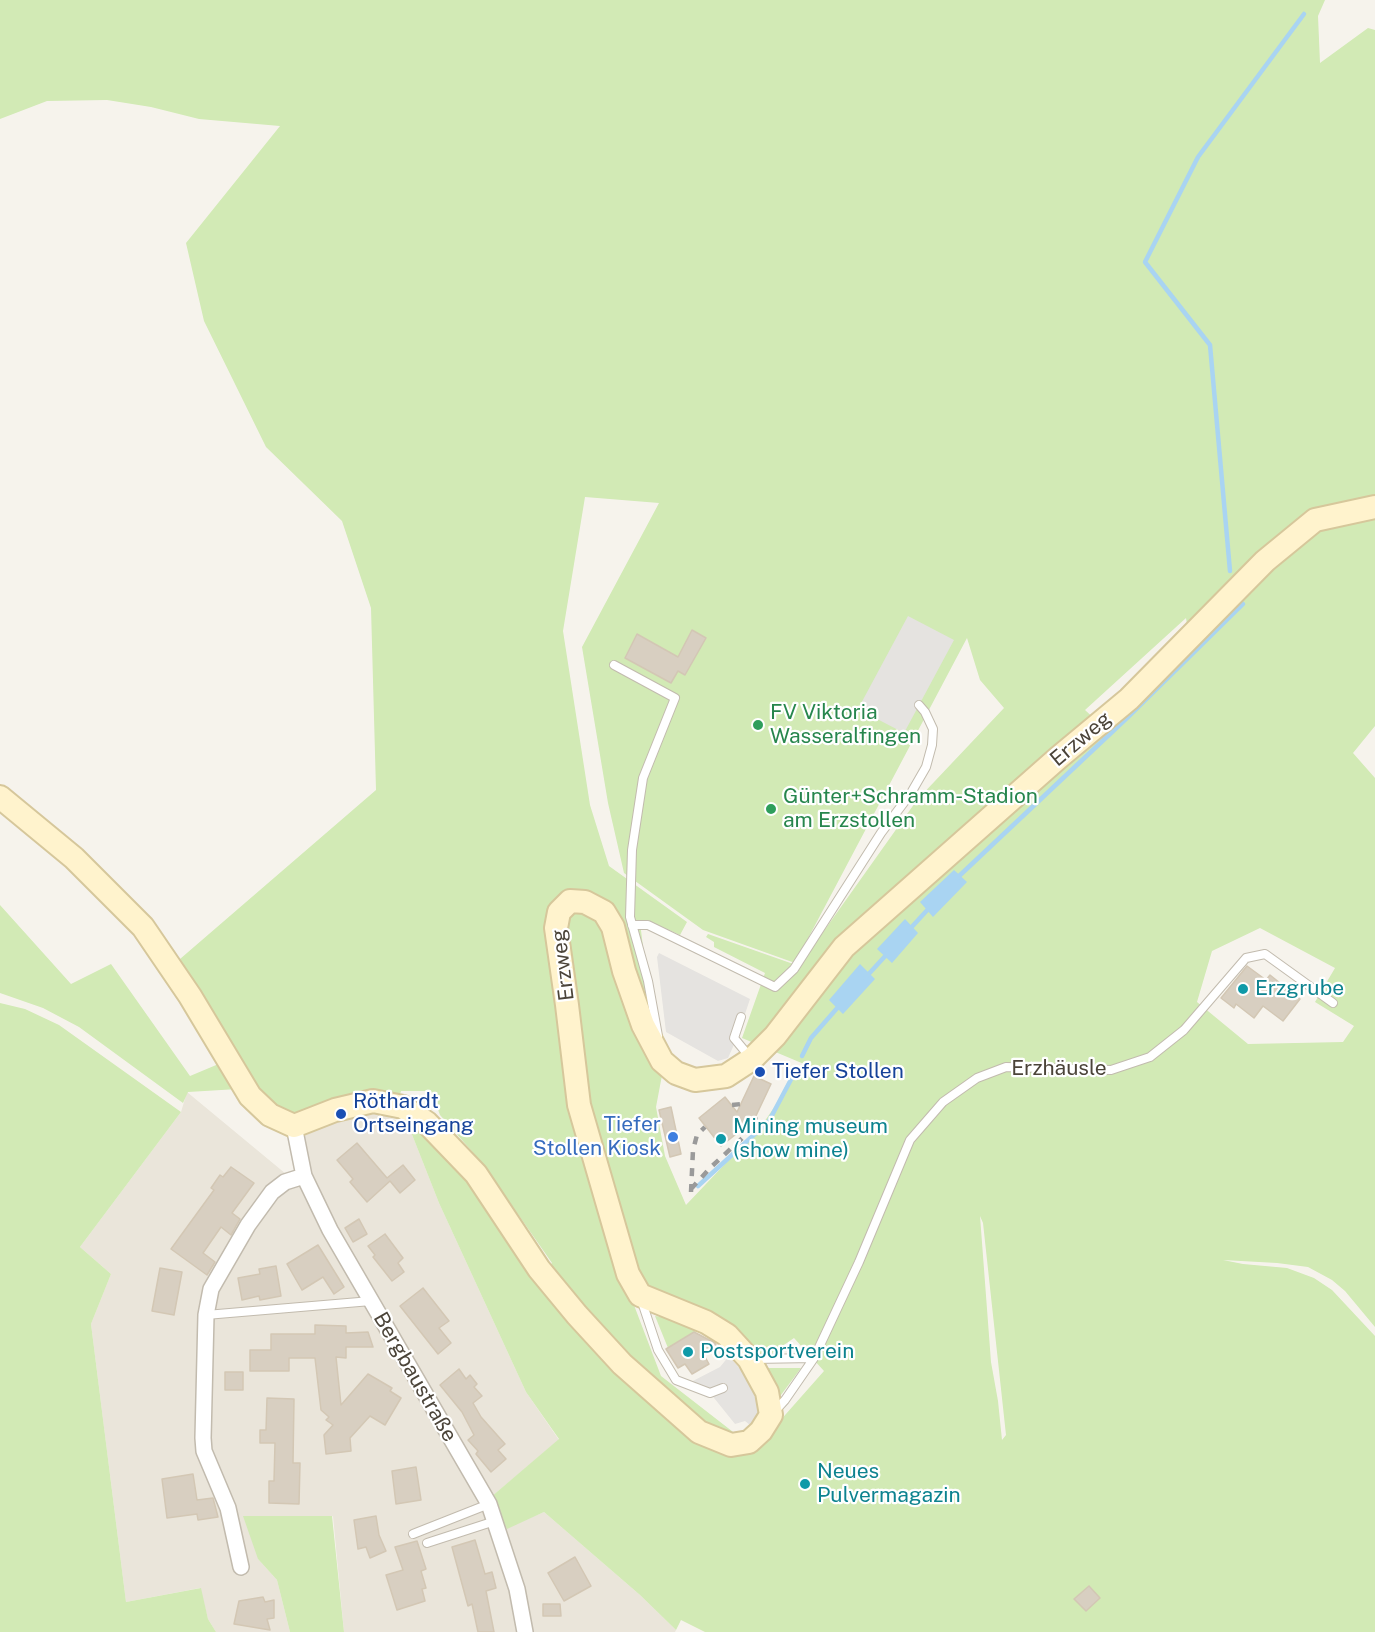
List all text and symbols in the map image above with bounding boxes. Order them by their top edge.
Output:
place label: FV Viktoria Wasseralfingen [770,700,921,750]
street label: Erzweg [1045,706,1117,772]
marker: FV Viktoria Wasseralfingen [751,718,765,732]
place label: Günter+Schramm-Stadion am Erzstollen [783,784,1038,834]
marker: Günter+Schramm-Stadion am Erzstollen [764,802,778,816]
street label: Erzweg [546,928,580,1002]
place label: Erzgrube [1255,976,1344,1002]
marker: Erzgrube [1236,982,1250,996]
street label: Erzhäusle [1011,1056,1107,1082]
place label: Tiefer Stollen [772,1059,904,1085]
marker: Tiefer Stollen [753,1065,767,1079]
place label: Röthardt Ortseingang [353,1089,474,1139]
marker: Röthardt Ortseingang [334,1107,348,1121]
place label: Tiefer Stollen Kiosk [533,1112,661,1162]
place label: Mining museum (show mine) [733,1114,888,1164]
marker: Tiefer Stollen Kiosk [666,1130,680,1144]
marker: Mining museum (show mine) [714,1132,728,1146]
street label: Bergbaustraße [368,1308,462,1446]
place label: Postsportverein [700,1339,854,1365]
marker: Postsportverein [681,1345,695,1359]
place label: Neues Pulvermagazin [817,1459,961,1509]
marker: Neues Pulvermagazin [798,1477,812,1491]

